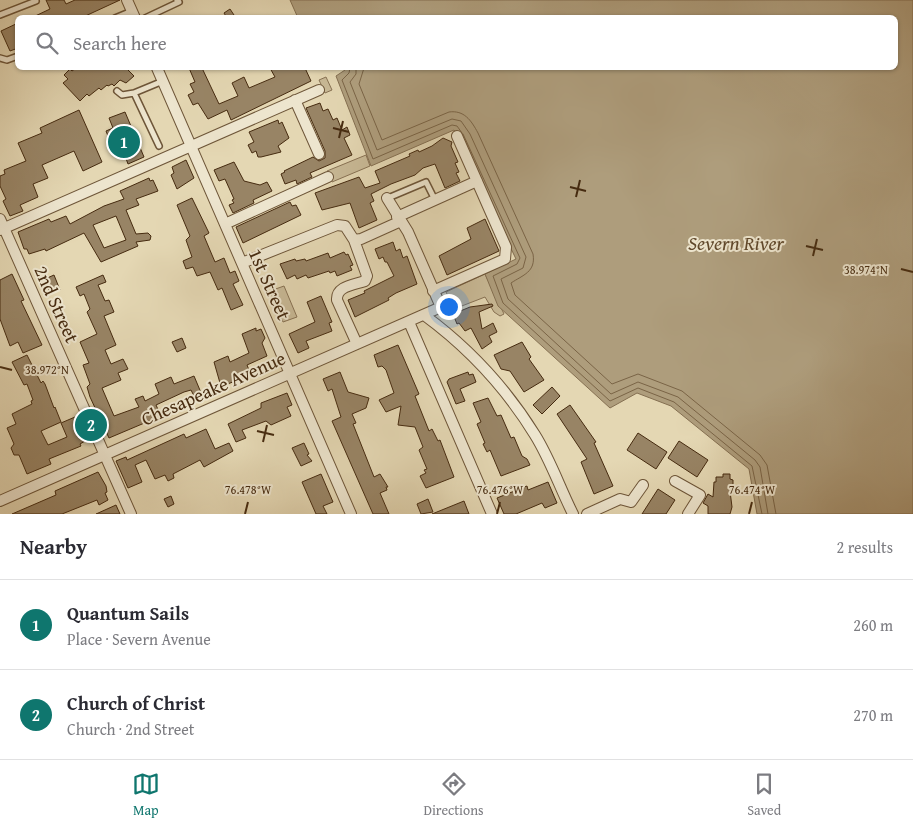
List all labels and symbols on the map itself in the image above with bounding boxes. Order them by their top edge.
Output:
pin: 1 [108,123,140,161]
water label: Severn River [688,228,785,257]
street label: 1st Street [242,244,298,325]
street label: 2nd Street [27,261,87,348]
text: 38.974°N [844,261,888,278]
your location [436,294,462,320]
street label: Chesapeake Avenue [136,344,290,432]
text: 38.972°N [25,361,69,378]
pin: 2 [75,406,107,444]
text: 76.478°W [225,481,272,498]
text: 76.476°W [477,481,524,498]
text: 76.474°W [729,481,776,498]

